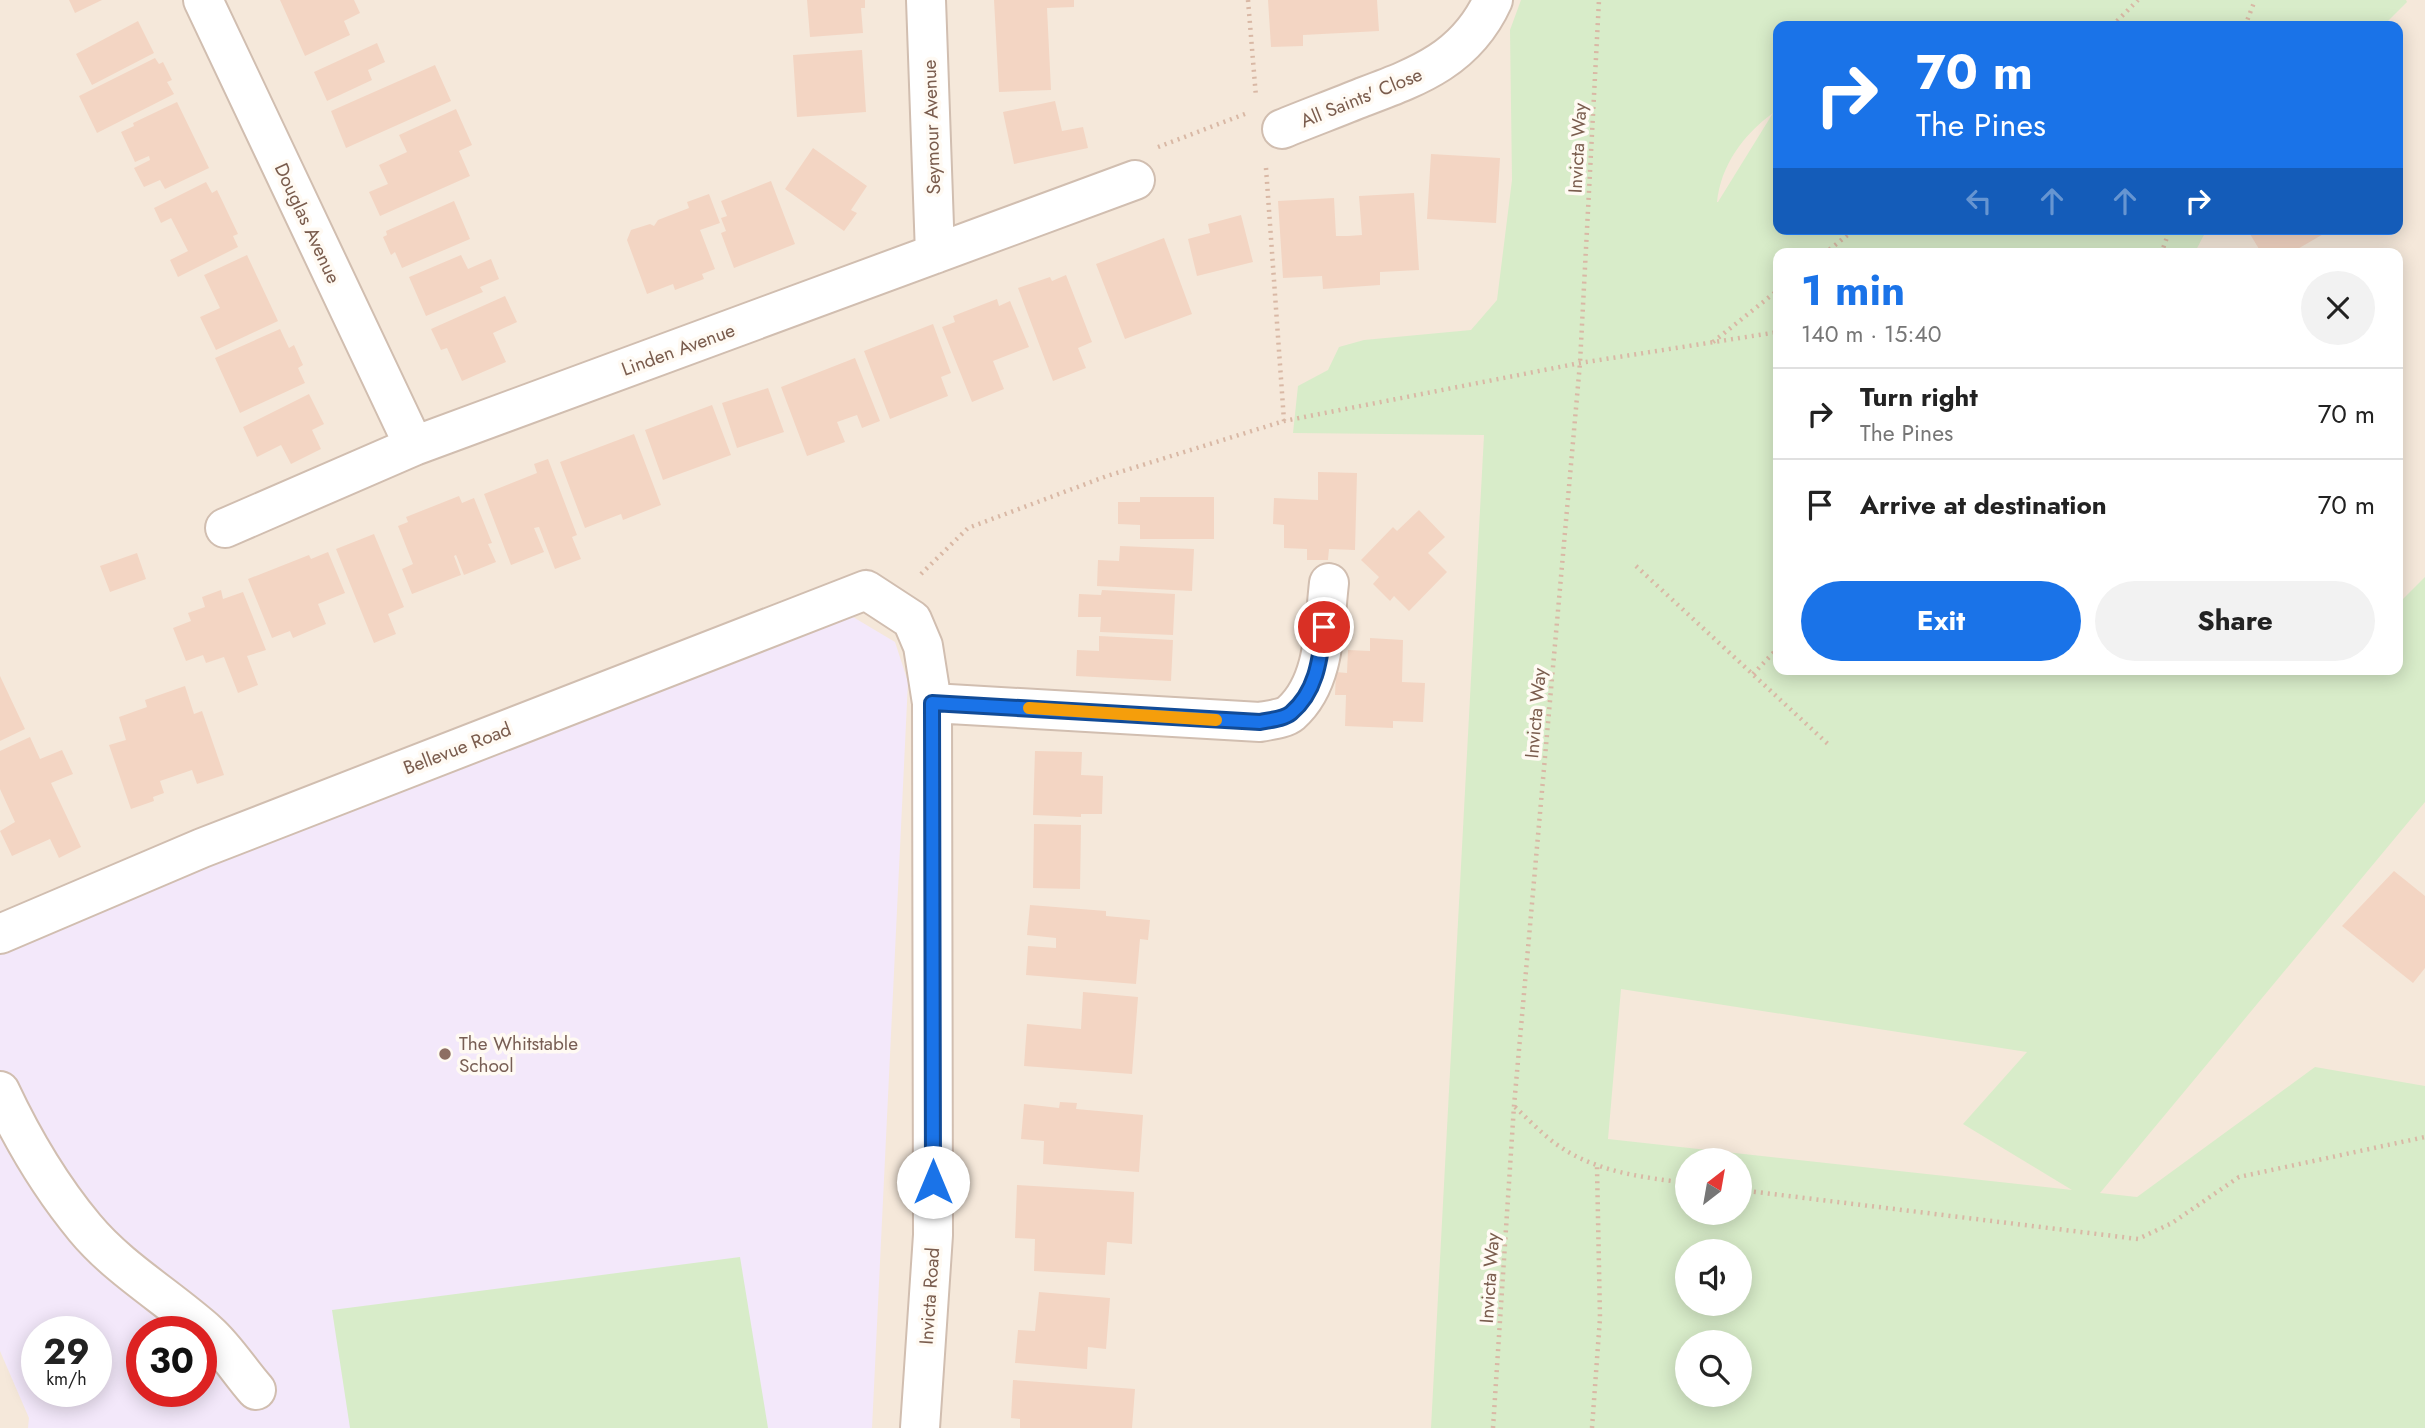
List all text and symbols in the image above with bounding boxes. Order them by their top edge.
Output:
text: 70 m [1916,37,2033,107]
icon: right [1801,49,1892,140]
street label: Seymour Avenue [916,59,947,195]
street label: All Saints' Close [1296,61,1426,134]
street label: Invicta Way [1562,101,1593,194]
text: The Pines [1916,102,2046,148]
street label: Douglas Avenue [268,159,347,288]
icon: left [1960,182,1998,220]
icon: ahead [2033,182,2071,220]
icon: ahead [2106,182,2144,220]
icon: right [2179,182,2217,220]
text: 1 min [1801,260,1905,321]
button: close [2301,271,2375,345]
street label: Linden Avenue [618,316,739,382]
text: 140 m · 15:40 [1801,317,1942,351]
text: Turn right [1860,378,1978,416]
icon: right [1801,395,1839,433]
text: 70 m [2318,395,2375,433]
text: The Pines [1860,416,1953,450]
icon: arrive [1801,486,1839,524]
text: Arrive at destination [1860,486,2107,524]
text: 70 m [2318,486,2375,524]
button: Exit [1801,581,2081,661]
button: Share [2095,581,2375,661]
pin [1294,597,1354,657]
icon: arrive [1305,608,1343,646]
street label: Invicta Way [1518,666,1553,759]
street label: Bellevue Road [399,716,515,781]
place label: The Whitstable School [459,1030,578,1079]
marker: The Whitstable School [437,1046,453,1062]
position arrow [896,1145,970,1219]
north arrow [1675,1148,1752,1225]
map controls [1675,1148,1752,1407]
street label: Invicta Way [1473,1231,1506,1324]
button: sound [1675,1239,1752,1316]
street label: Invicta Road [913,1247,946,1346]
speed limit sign: 30 [126,1316,217,1407]
text: 29 [43,1327,90,1377]
button: search [1675,1330,1752,1407]
text: km/h [46,1366,87,1392]

